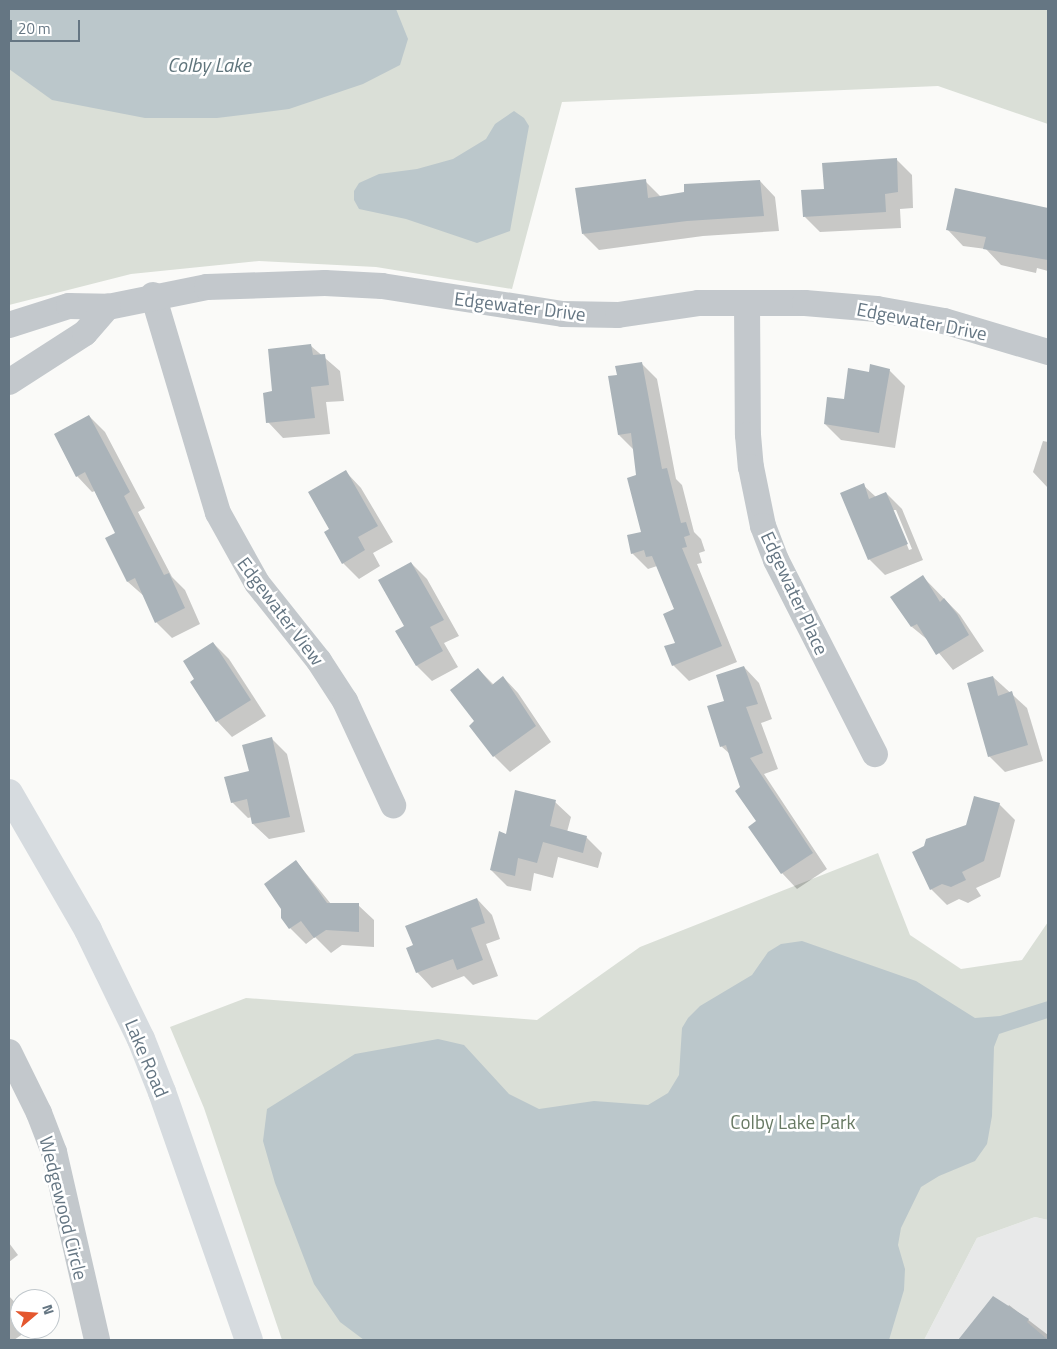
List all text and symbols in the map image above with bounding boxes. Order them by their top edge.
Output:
scale bar [12,10,82,42]
text: 20 m [18,17,51,40]
water label: Colby Lake [167,52,251,76]
street label: Edgewater Drive [453,287,587,325]
street label: Edgewater Drive [855,297,989,345]
street label: Edgewater Place [756,528,834,658]
street label: Edgewater View [233,552,329,670]
street label: Lake Road [120,1016,174,1100]
park label: Colby Lake Park [730,1111,856,1133]
street label: Wedgewood Circle [35,1134,93,1282]
north arrow [10,1289,60,1339]
text: N [37,1302,60,1317]

